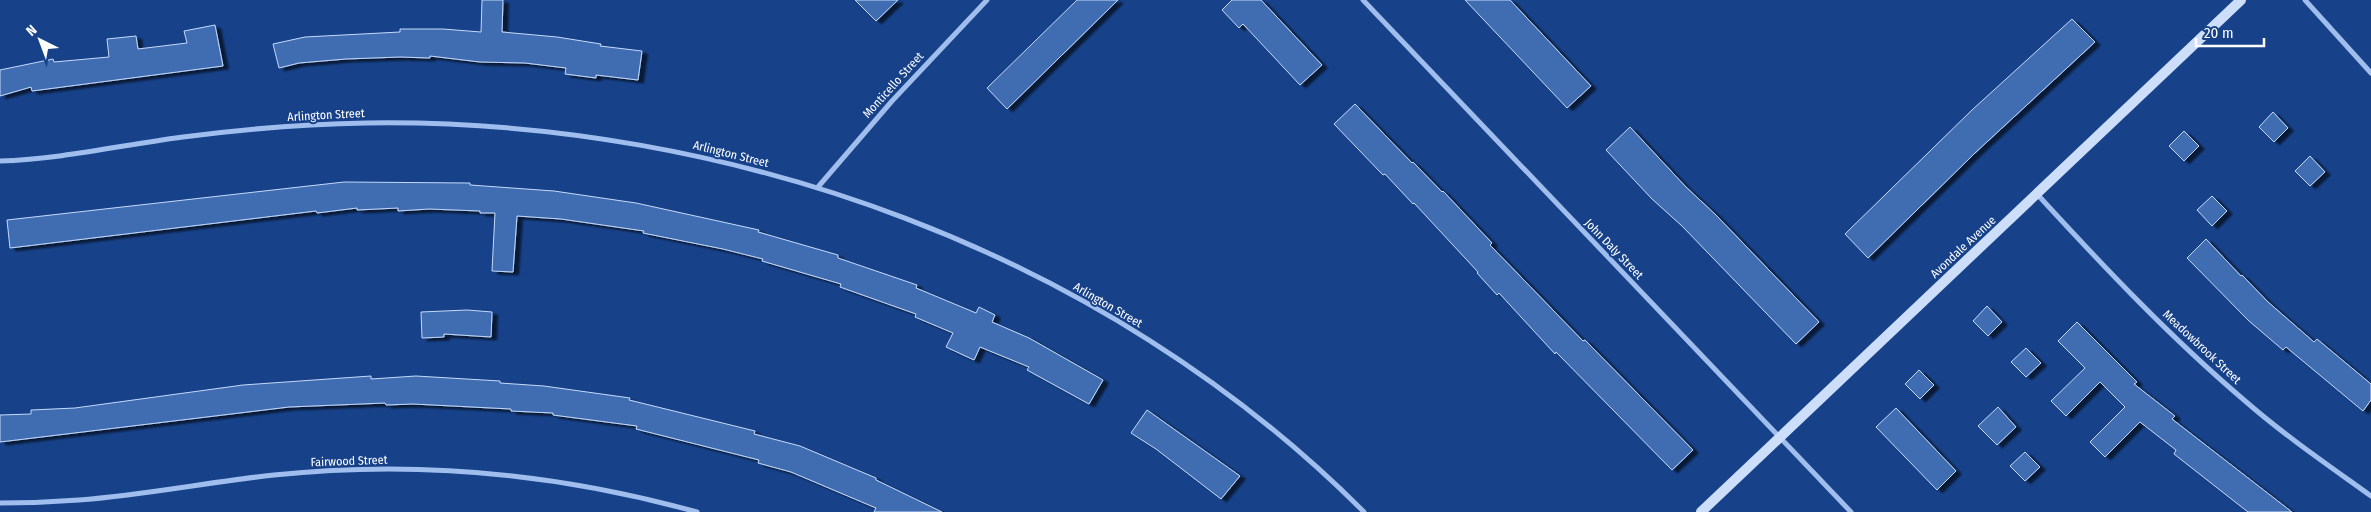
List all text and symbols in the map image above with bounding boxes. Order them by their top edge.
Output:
north arrow [15,15,65,65]
scale bar [2196,15,2264,47]
text: N [23,22,40,40]
text: 20 m [2204,24,2234,42]
street label: Monticello Street [860,49,926,121]
street label: Arlington Street [287,106,365,124]
street label: Arlington Street [692,138,770,170]
street label: Avondale Avenue [1927,213,1999,281]
street label: John Daly Street [1582,216,1646,282]
street label: Arlington Street [1071,280,1145,330]
street label: Meadowbrook Street [2160,307,2244,387]
street label: Fairwood Street [310,453,388,469]

